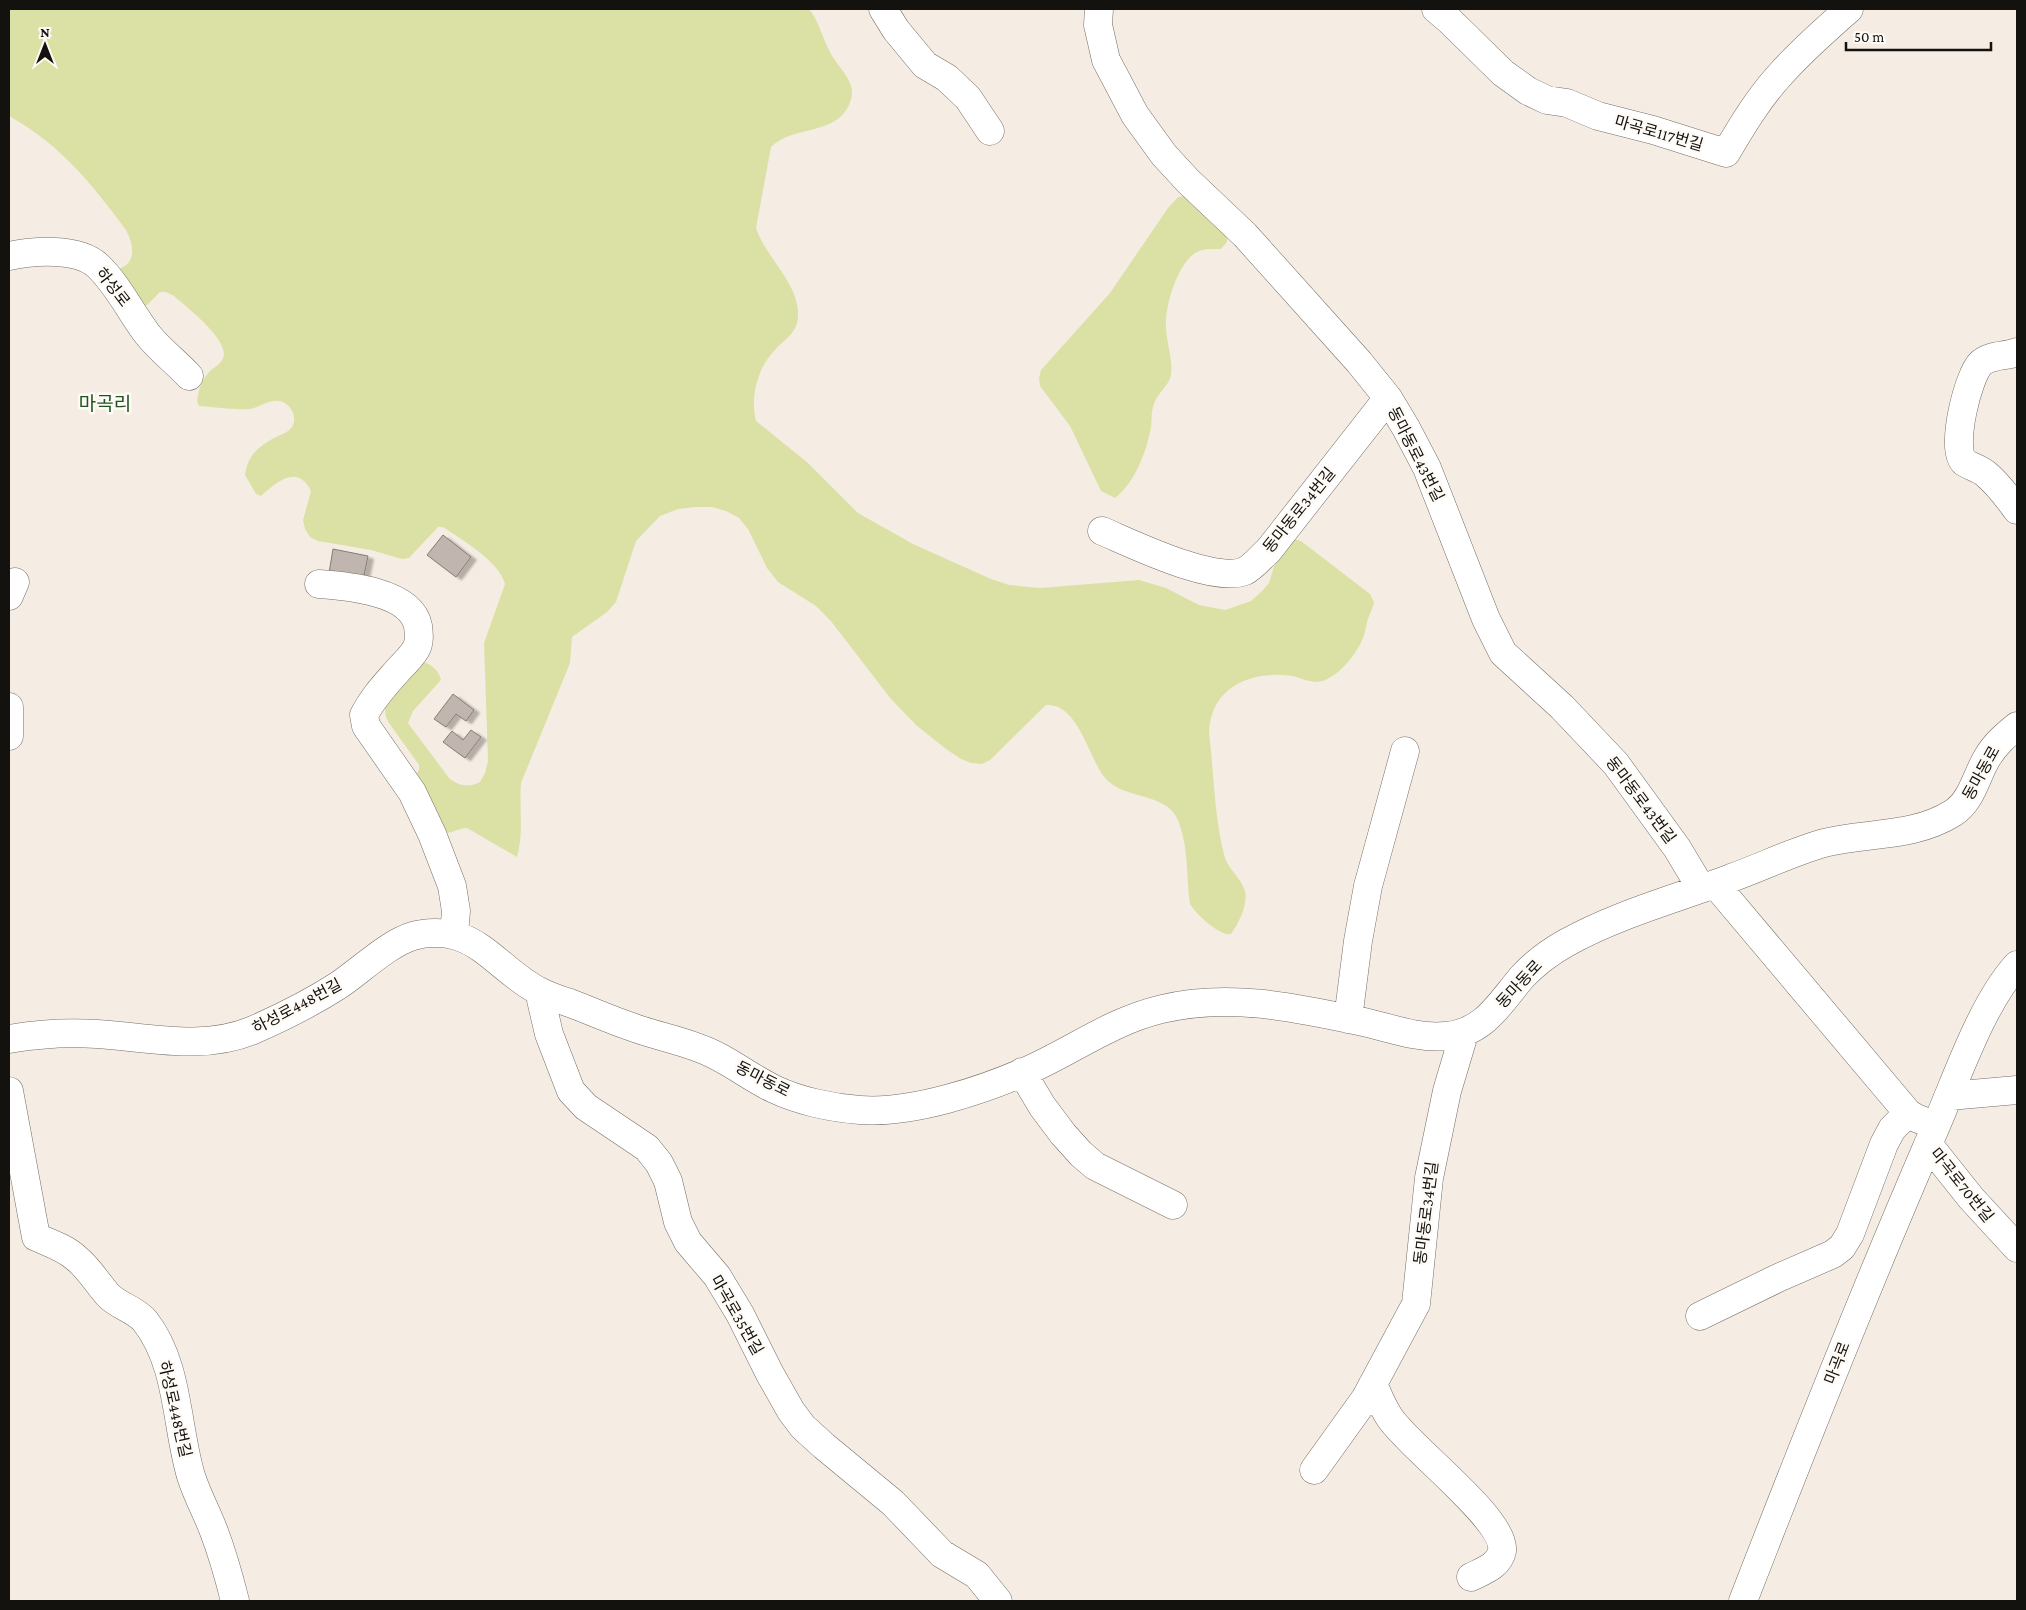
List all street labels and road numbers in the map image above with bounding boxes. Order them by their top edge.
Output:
street label: 마곡로117번길 [1613,112,1705,154]
street label: 하성로 [93,264,133,310]
street label: 동마동로43번길 [1385,404,1447,504]
street label: 동마동로34번길 [1260,464,1338,556]
street label: 동마동로 [1959,743,2003,803]
street label: 동마동로43번길 [1603,753,1679,847]
street label: 동마동로 [1493,956,1545,1011]
street label: 하성로448번길 [249,975,345,1037]
street label: 동마동로 [733,1058,793,1100]
street label: 마곡로70번길 [1927,1145,1997,1225]
street label: 동마동로34번길 [1411,1160,1441,1266]
street label: 마곡로35번길 [707,1272,767,1358]
street label: 마곡로 [1821,1339,1853,1387]
street label: 하성로448번길 [156,1359,194,1459]

